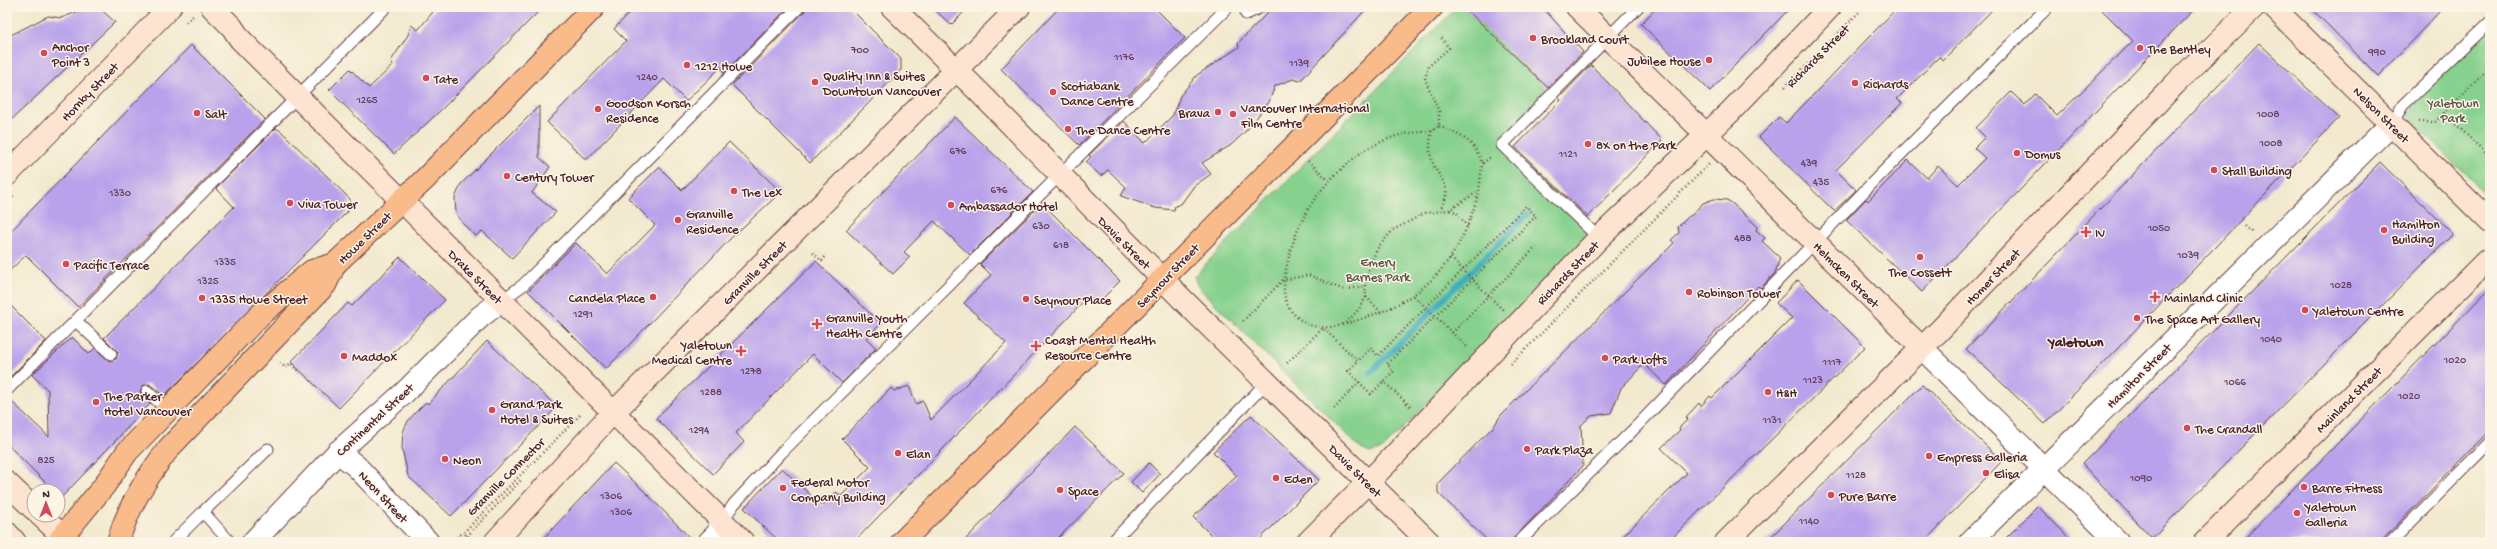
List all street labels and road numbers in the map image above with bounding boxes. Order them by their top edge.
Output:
street label: Richards Street [1784,21,1855,91]
street label: Hornby Street [59,59,124,125]
street label: Nelson Street [2349,84,2413,148]
street label: Howe Street [336,208,397,268]
street label: Davie Street [1093,213,1154,275]
street label: Granville Street [720,237,792,309]
street label: Richards Street [1535,237,1604,309]
street label: Seymour Street [1134,240,1204,312]
street label: Helmcken Street [1809,240,1883,313]
street label: Homer Street [1963,245,2026,309]
street label: Drake Street [443,247,506,309]
street label: Hamilton Street [2104,340,2177,412]
street label: Mainland Street [2314,364,2387,437]
street label: Continental Street [334,380,419,461]
street label: Granville Connector [465,435,550,520]
street label: Davie Street [1324,441,1385,503]
street label: Neon Street [354,469,411,528]

